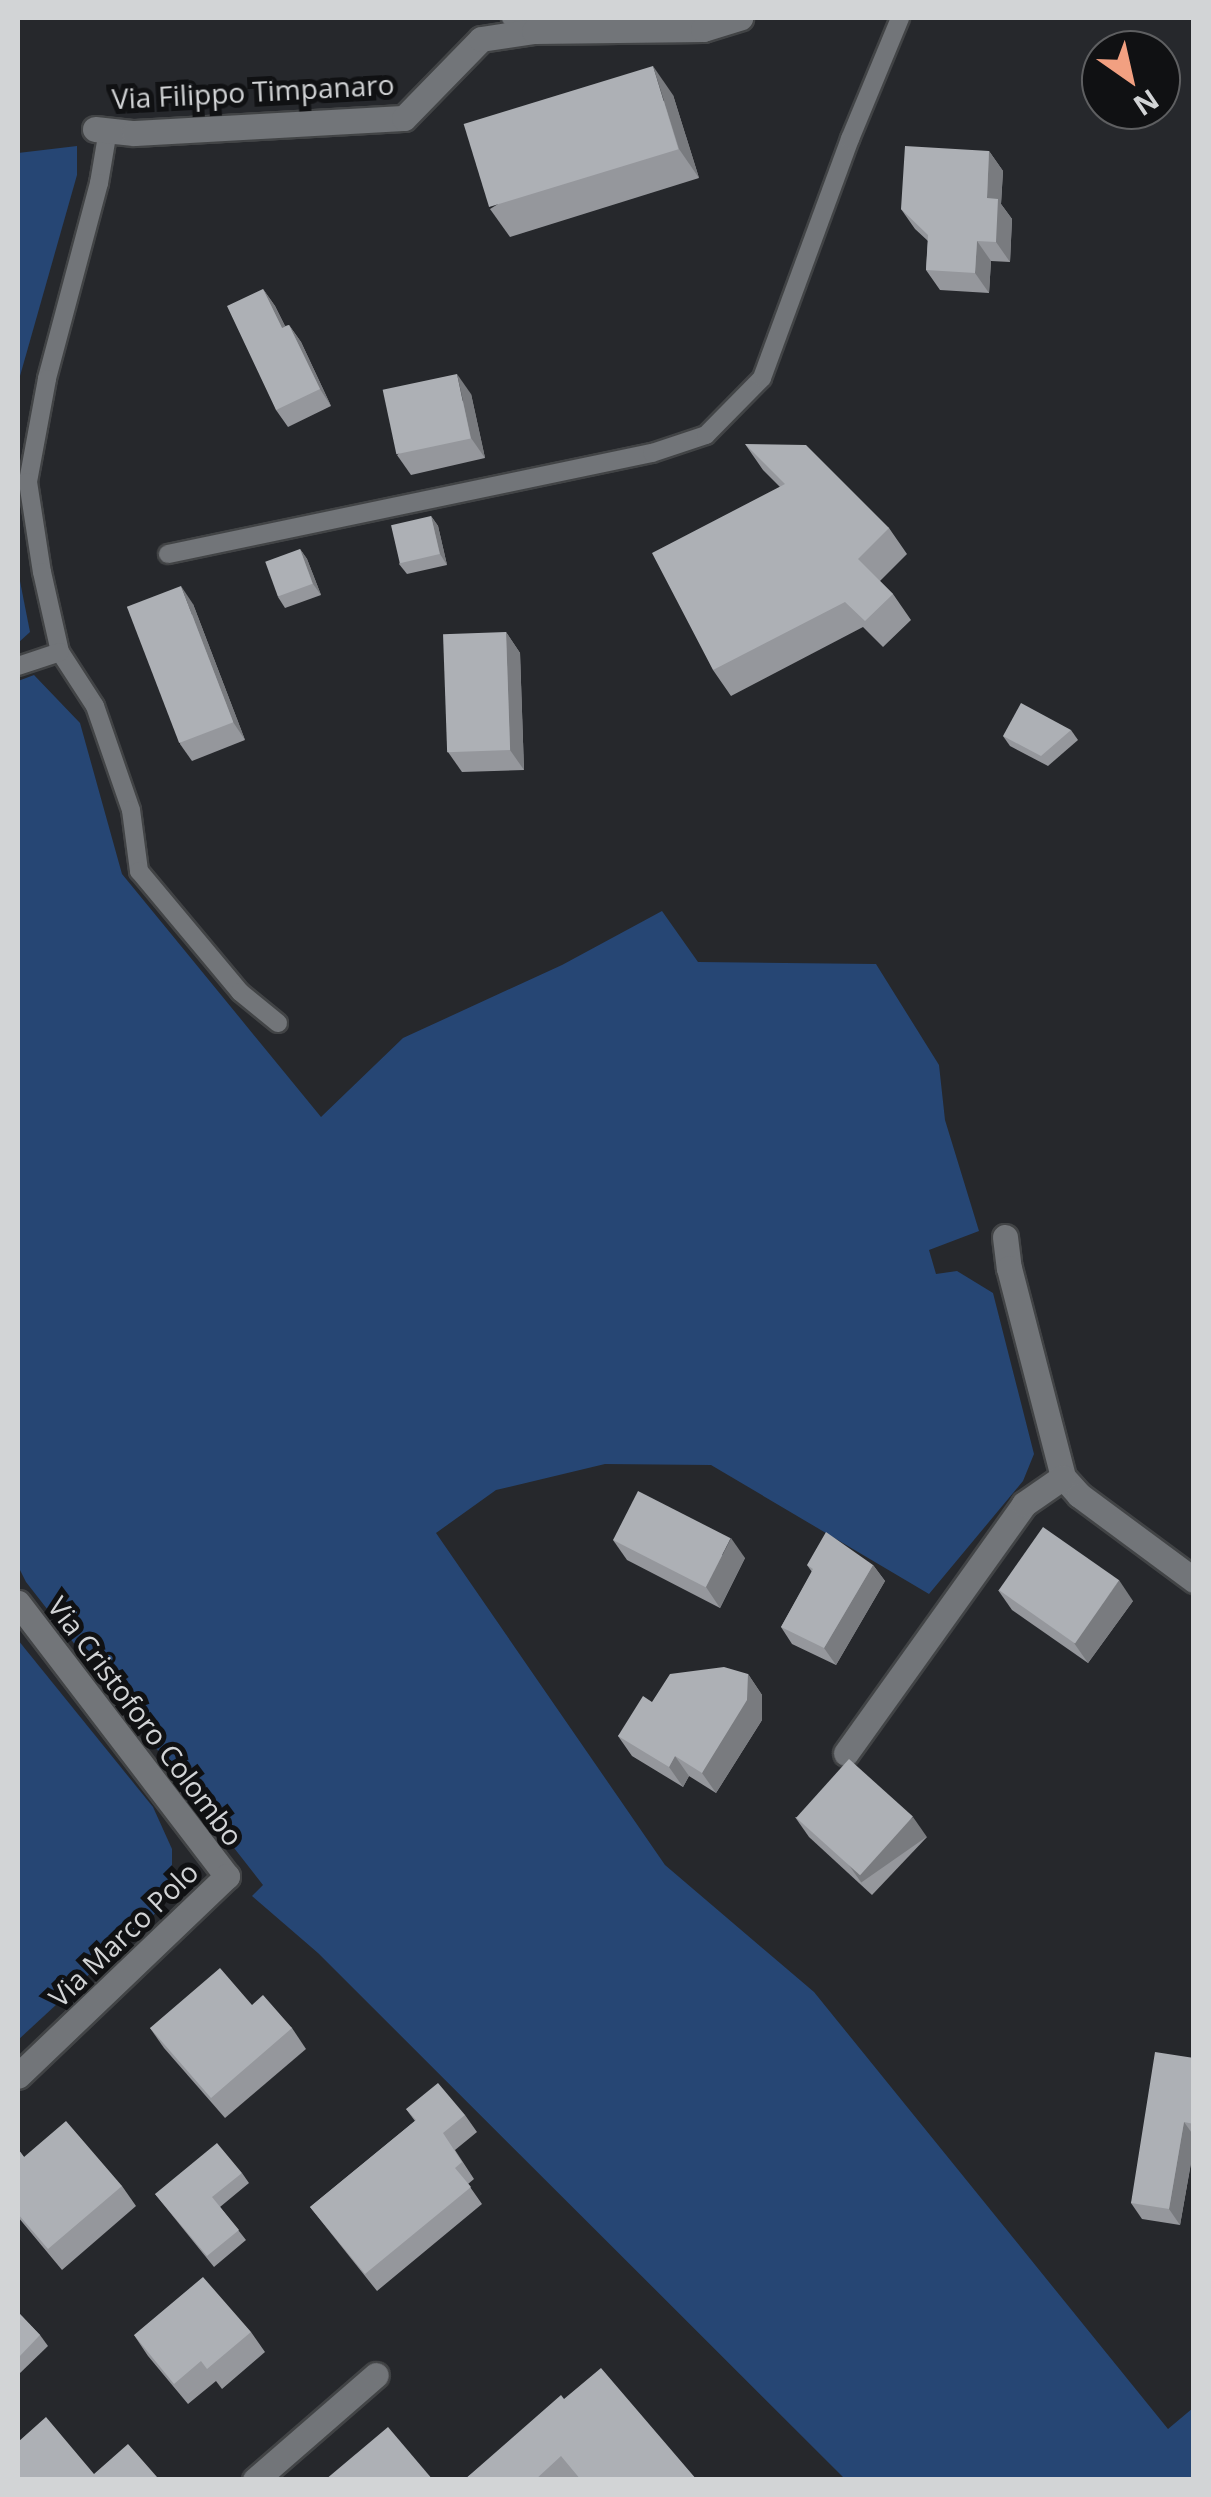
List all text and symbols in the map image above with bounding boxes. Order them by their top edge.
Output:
north arrow [1081,30,1181,130]
street label: Via Filippo Timpanaro [111,67,395,115]
text: N [1127,81,1167,125]
street label: Via Cristoforo Colombo [41,1590,251,1852]
street label: Via Marco Polo [42,1855,204,2013]

